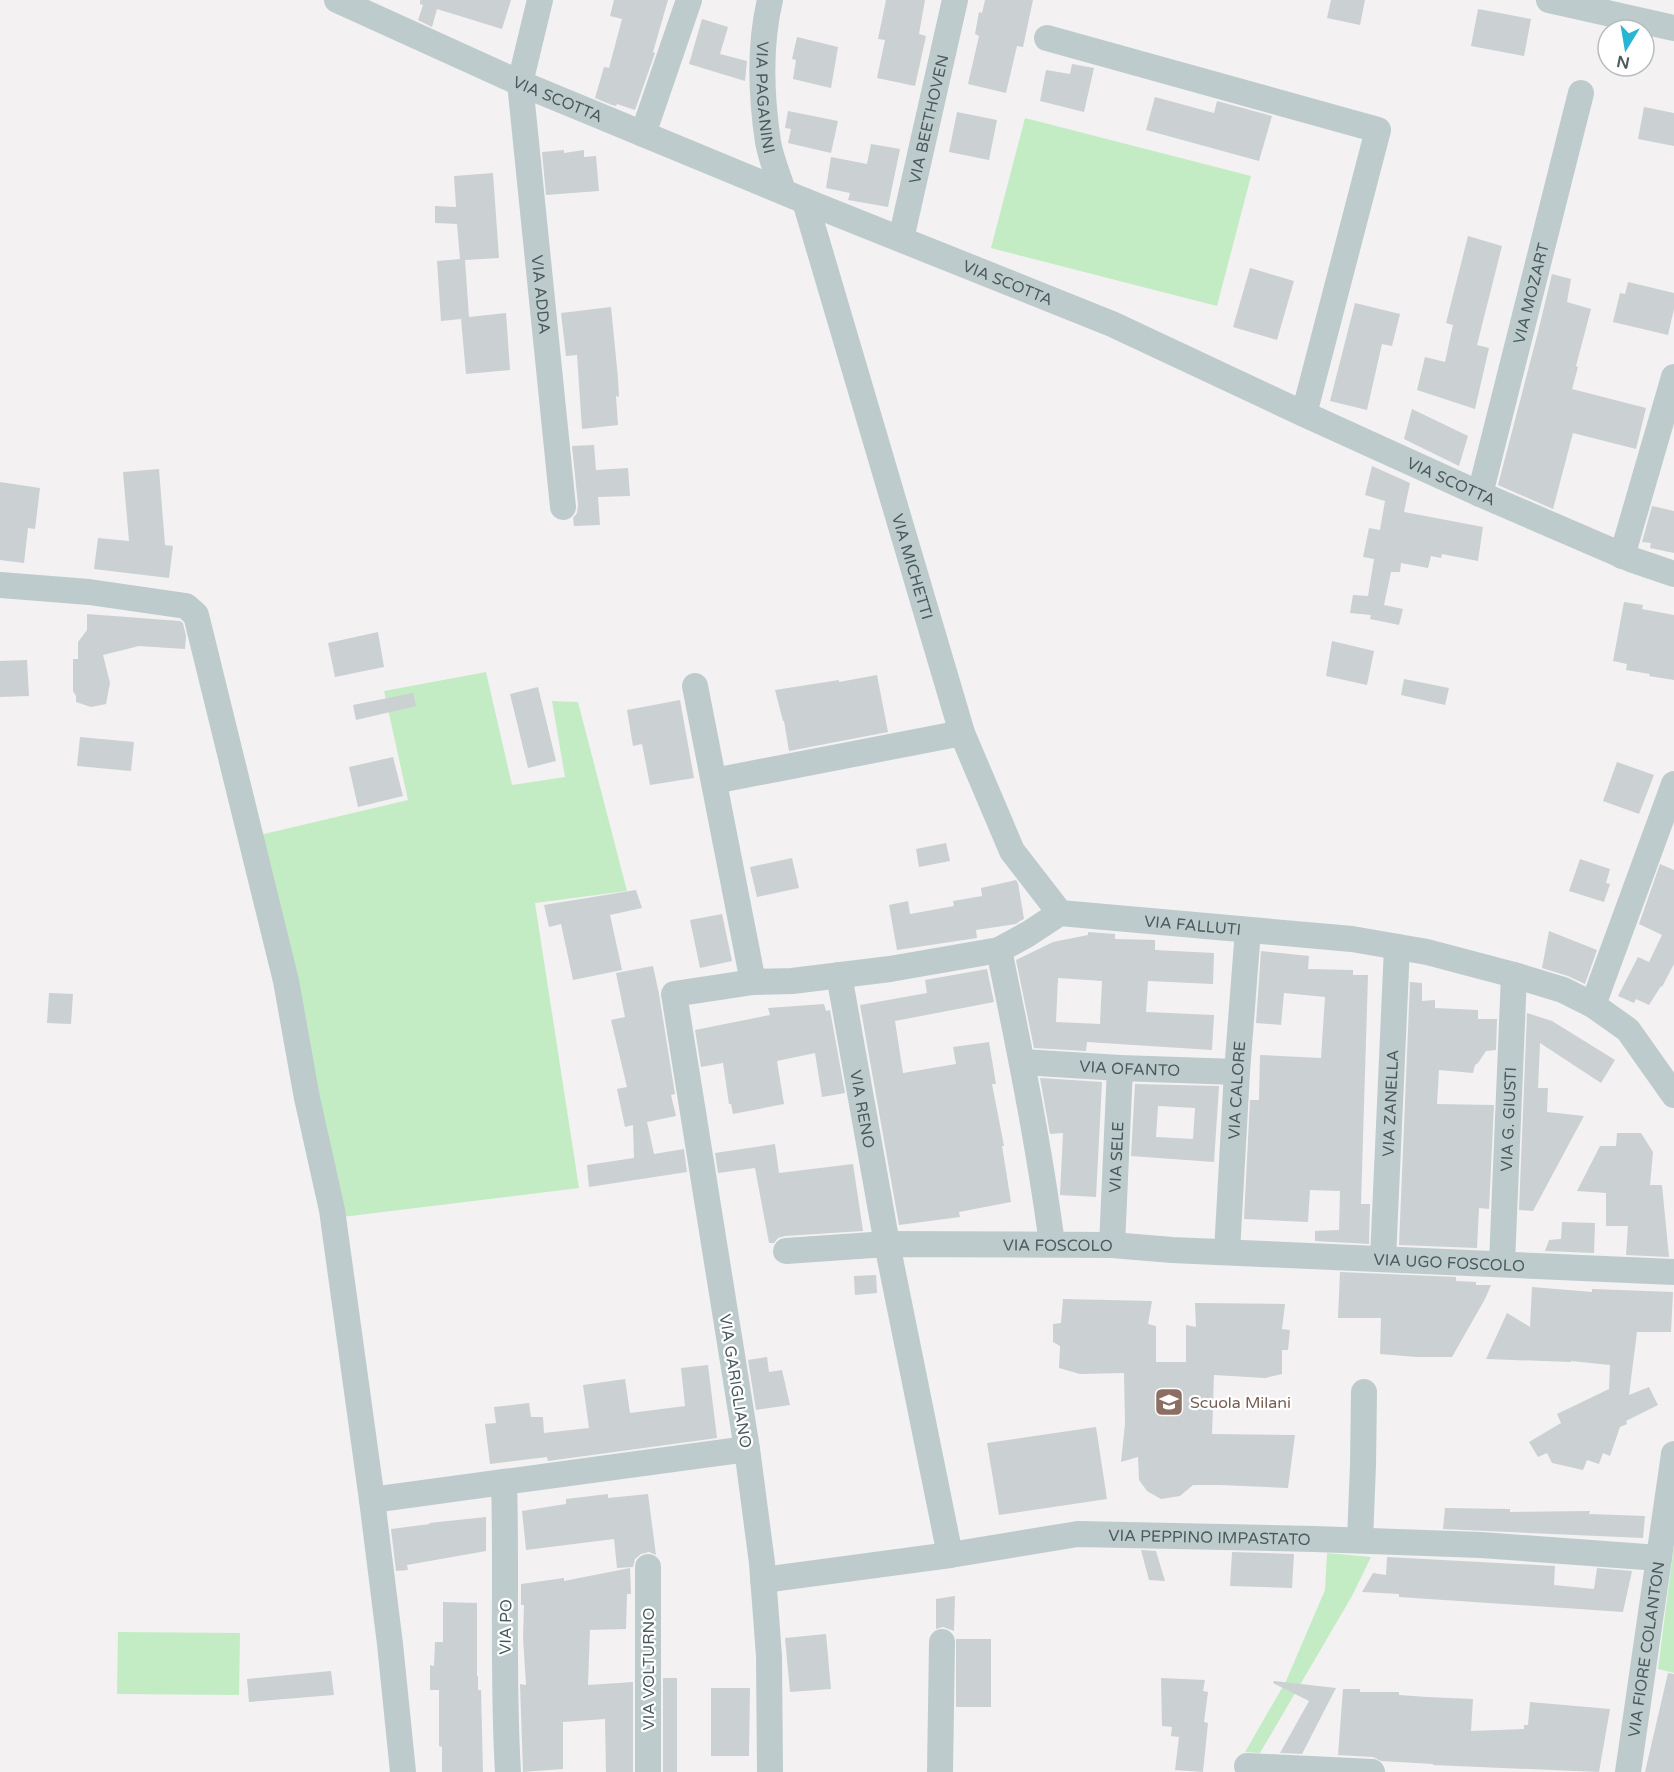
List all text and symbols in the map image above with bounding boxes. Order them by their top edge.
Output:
north arrow [1596,18,1656,78]
street label: VIA PAGANINI [751,40,779,156]
text: N [1615,51,1632,73]
street label: VIA BEETHOVEN [905,53,953,186]
street label: VIA SCOTTA [509,72,606,127]
street label: VIA MOZART [1509,241,1554,346]
street label: VIA ADDA [527,254,554,335]
street label: VIA SCOTTA [960,256,1056,310]
street label: VIA SCOTTA [1403,453,1499,511]
street label: VIA MICHETTI [887,511,937,622]
street label: VIA FALLUTI [1143,912,1242,940]
street label: VIA CALORE [1224,1040,1250,1140]
street label: VIA ZANELLA [1379,1049,1403,1157]
street label: VIA OFANTO [1079,1057,1181,1081]
street label: VIA G. GIUSTI [1497,1066,1521,1172]
street label: VIA RENO [845,1068,879,1150]
street label: VIA SELE [1105,1121,1129,1193]
street label: VIA FOSCOLO [1003,1236,1113,1256]
street label: VIA UGO FOSCOLO [1373,1250,1525,1276]
street label: VIA GARIGLIANO [715,1313,755,1450]
school or university icon: Scuola Milani [1153,1386,1185,1418]
place label: Scuola Milani [1190,1393,1291,1413]
street label: VIA PEPPINO IMPASTATO [1108,1526,1311,1550]
street label: VIA FIORE COLANTON [1624,1560,1669,1739]
street label: VIA PO [496,1599,516,1655]
street label: VIA VOLTURNO [639,1608,659,1730]

